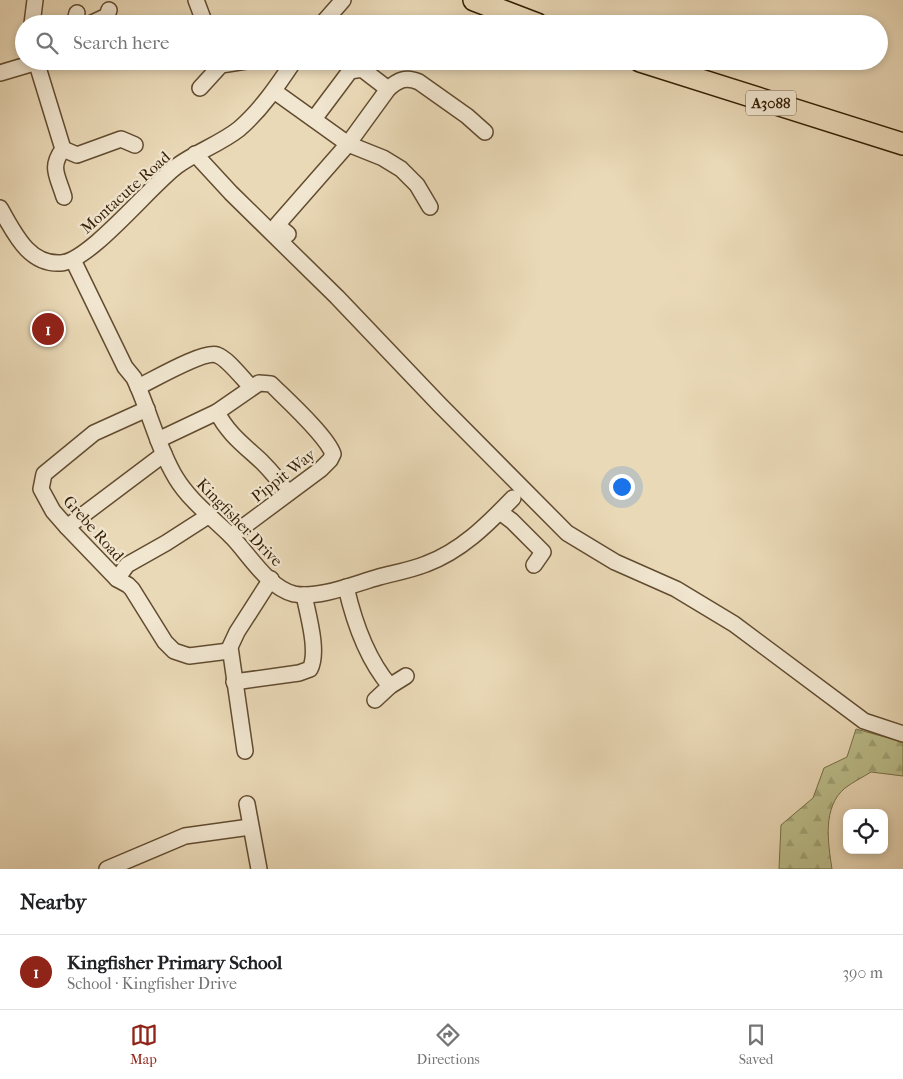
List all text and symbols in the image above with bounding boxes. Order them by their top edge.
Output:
search box [15,15,888,70]
icon: search [33,29,61,57]
text: Search here [73,32,169,54]
road number: A3088 [746,90,796,116]
street label: Montacute Road [77,147,174,237]
pin: 1 [32,310,64,348]
street label: Pippit Way [248,444,319,506]
street label: Kingfisher Drive [193,474,287,570]
your location [609,474,635,500]
street label: Grebe Road [59,492,128,565]
map controls [843,809,888,854]
button: locate [843,809,888,854]
text: Nearby [20,890,86,914]
text: Kingfisher Primary School [67,952,282,974]
text: 1 [33,963,39,982]
text: 390 m [842,963,883,982]
text: School · Kingfisher Drive [67,974,237,993]
tab: Map [130,1021,158,1068]
tab: Directions [417,1021,480,1068]
tab: Saved [739,1021,773,1068]

